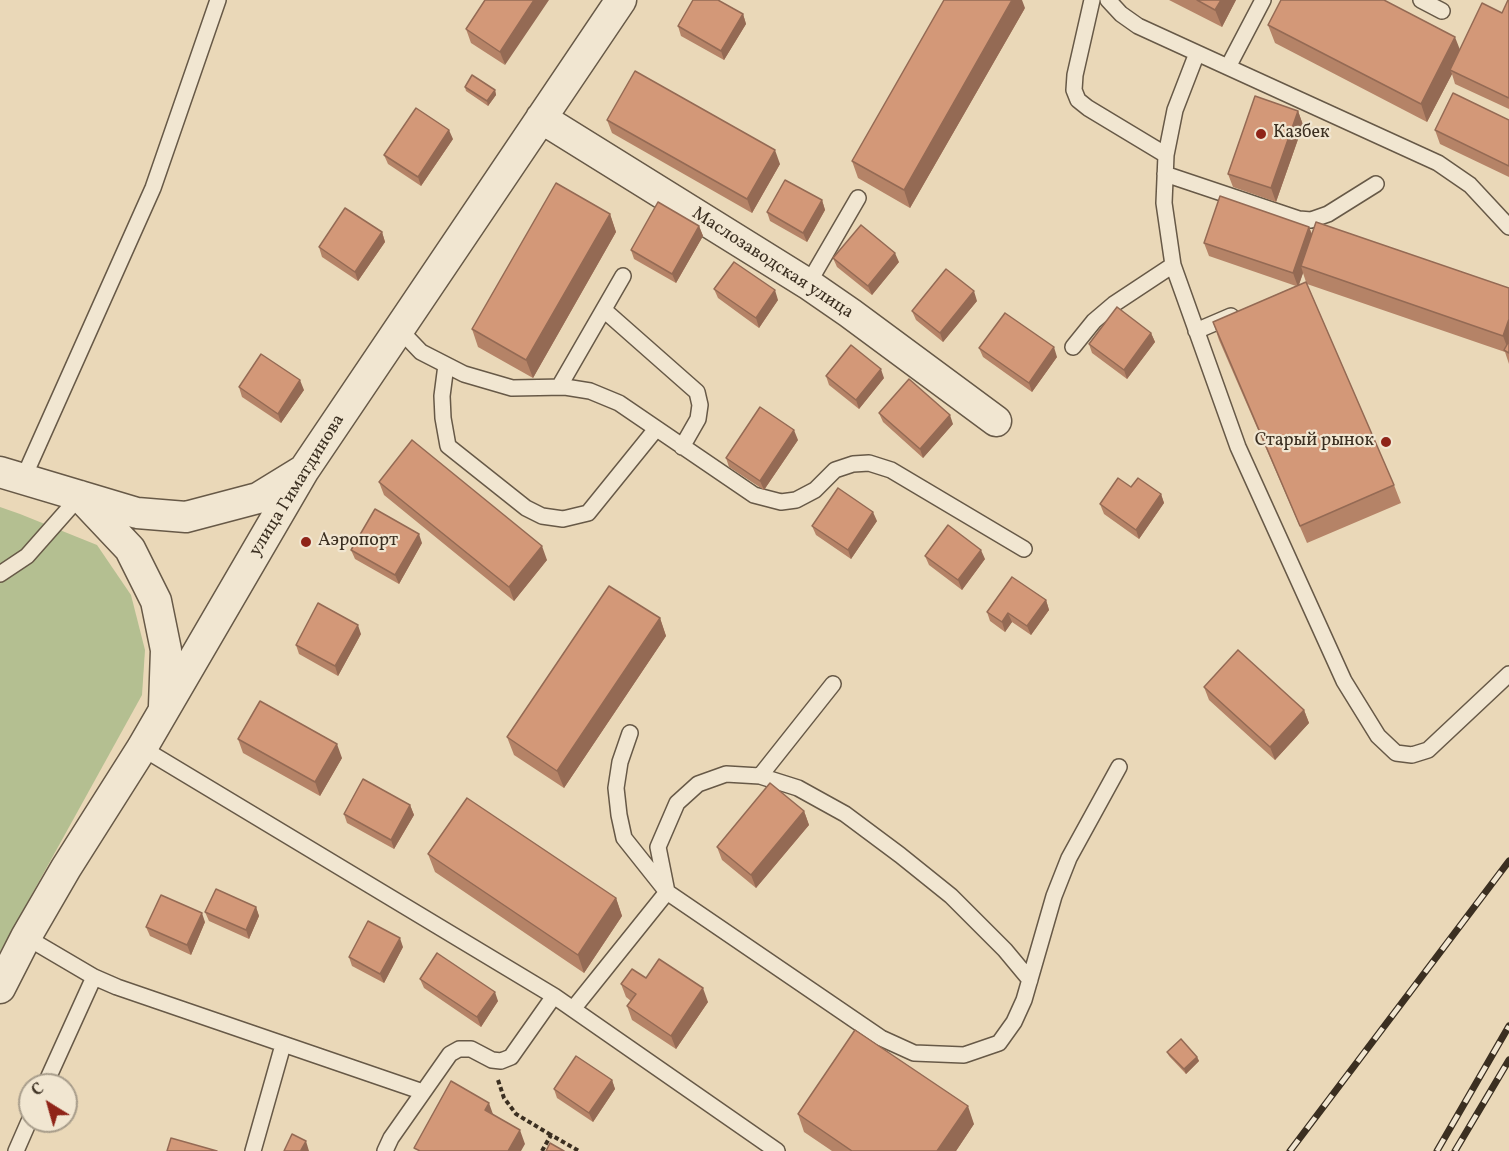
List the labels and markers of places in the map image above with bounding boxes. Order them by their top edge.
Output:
place label: Казбек [1273,123,1330,145]
marker: Казбек [1254,127,1268,141]
place label: Старый рынок [1255,431,1374,453]
marker: Старый рынок [1379,435,1393,449]
place label: Аэропорт [318,531,398,553]
marker: Аэропорт [299,535,313,549]

